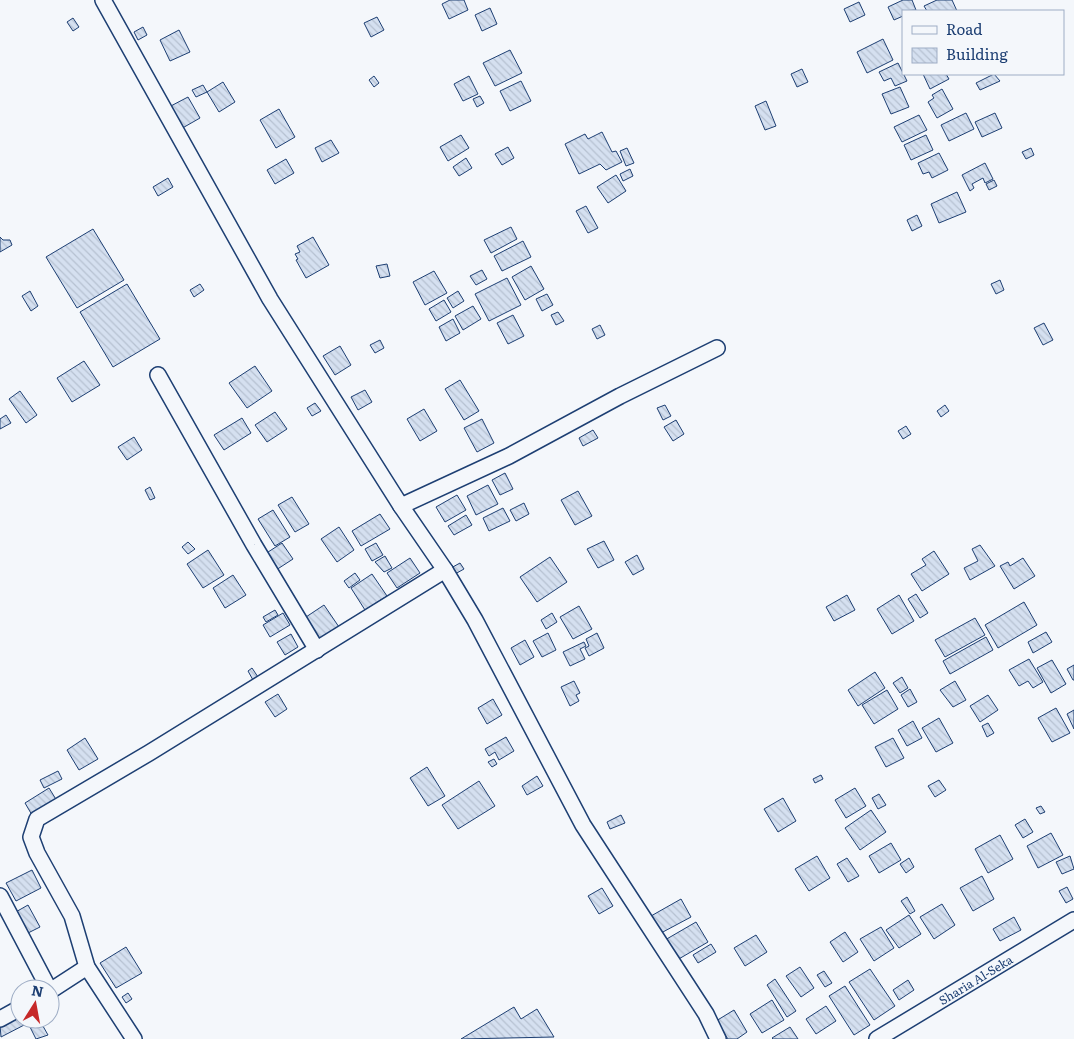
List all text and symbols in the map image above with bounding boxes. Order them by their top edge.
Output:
legend [902,10,1064,75]
text: Road [946,17,982,40]
text: Building [946,42,1008,65]
street label: Sharia Al-Seka [935,950,1016,1009]
north arrow [10,979,60,1029]
text: N [30,979,46,1001]

